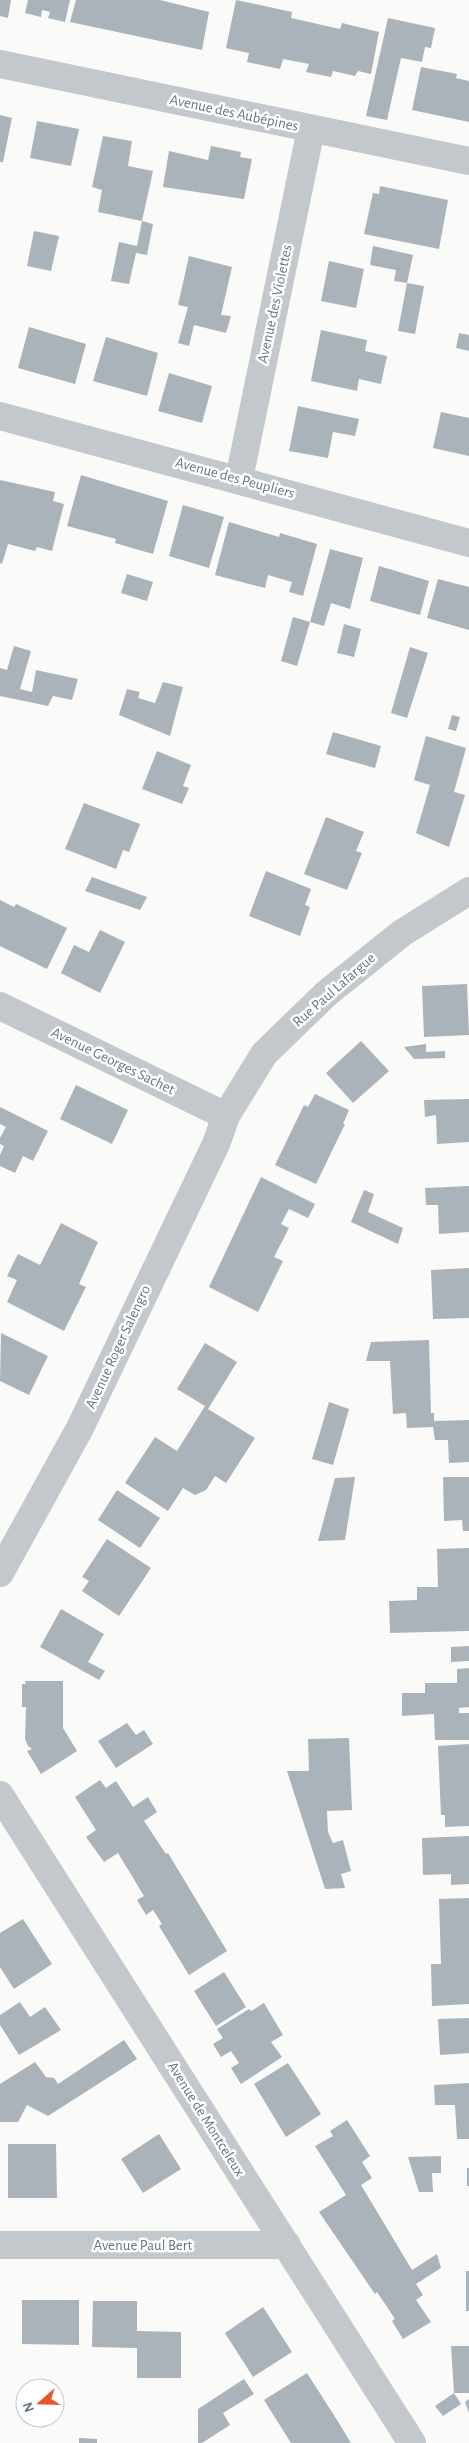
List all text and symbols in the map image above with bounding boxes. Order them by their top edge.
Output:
street label: Avenue des Aubépines [168,92,300,134]
street label: Avenue des Violettes [255,243,295,365]
street label: Avenue des Peupliers [174,455,296,501]
street label: Rue Paul Lafargue [290,950,378,1030]
street label: Avenue Georges Sachet [49,1025,177,1097]
street label: Avenue Roger Salengro [83,1283,153,1411]
street label: Avenue de Montceleux [165,2059,248,2179]
street label: Avenue Paul Bert [94,2238,193,2253]
north arrow [15,2378,65,2428]
text: N [20,2400,37,2414]

